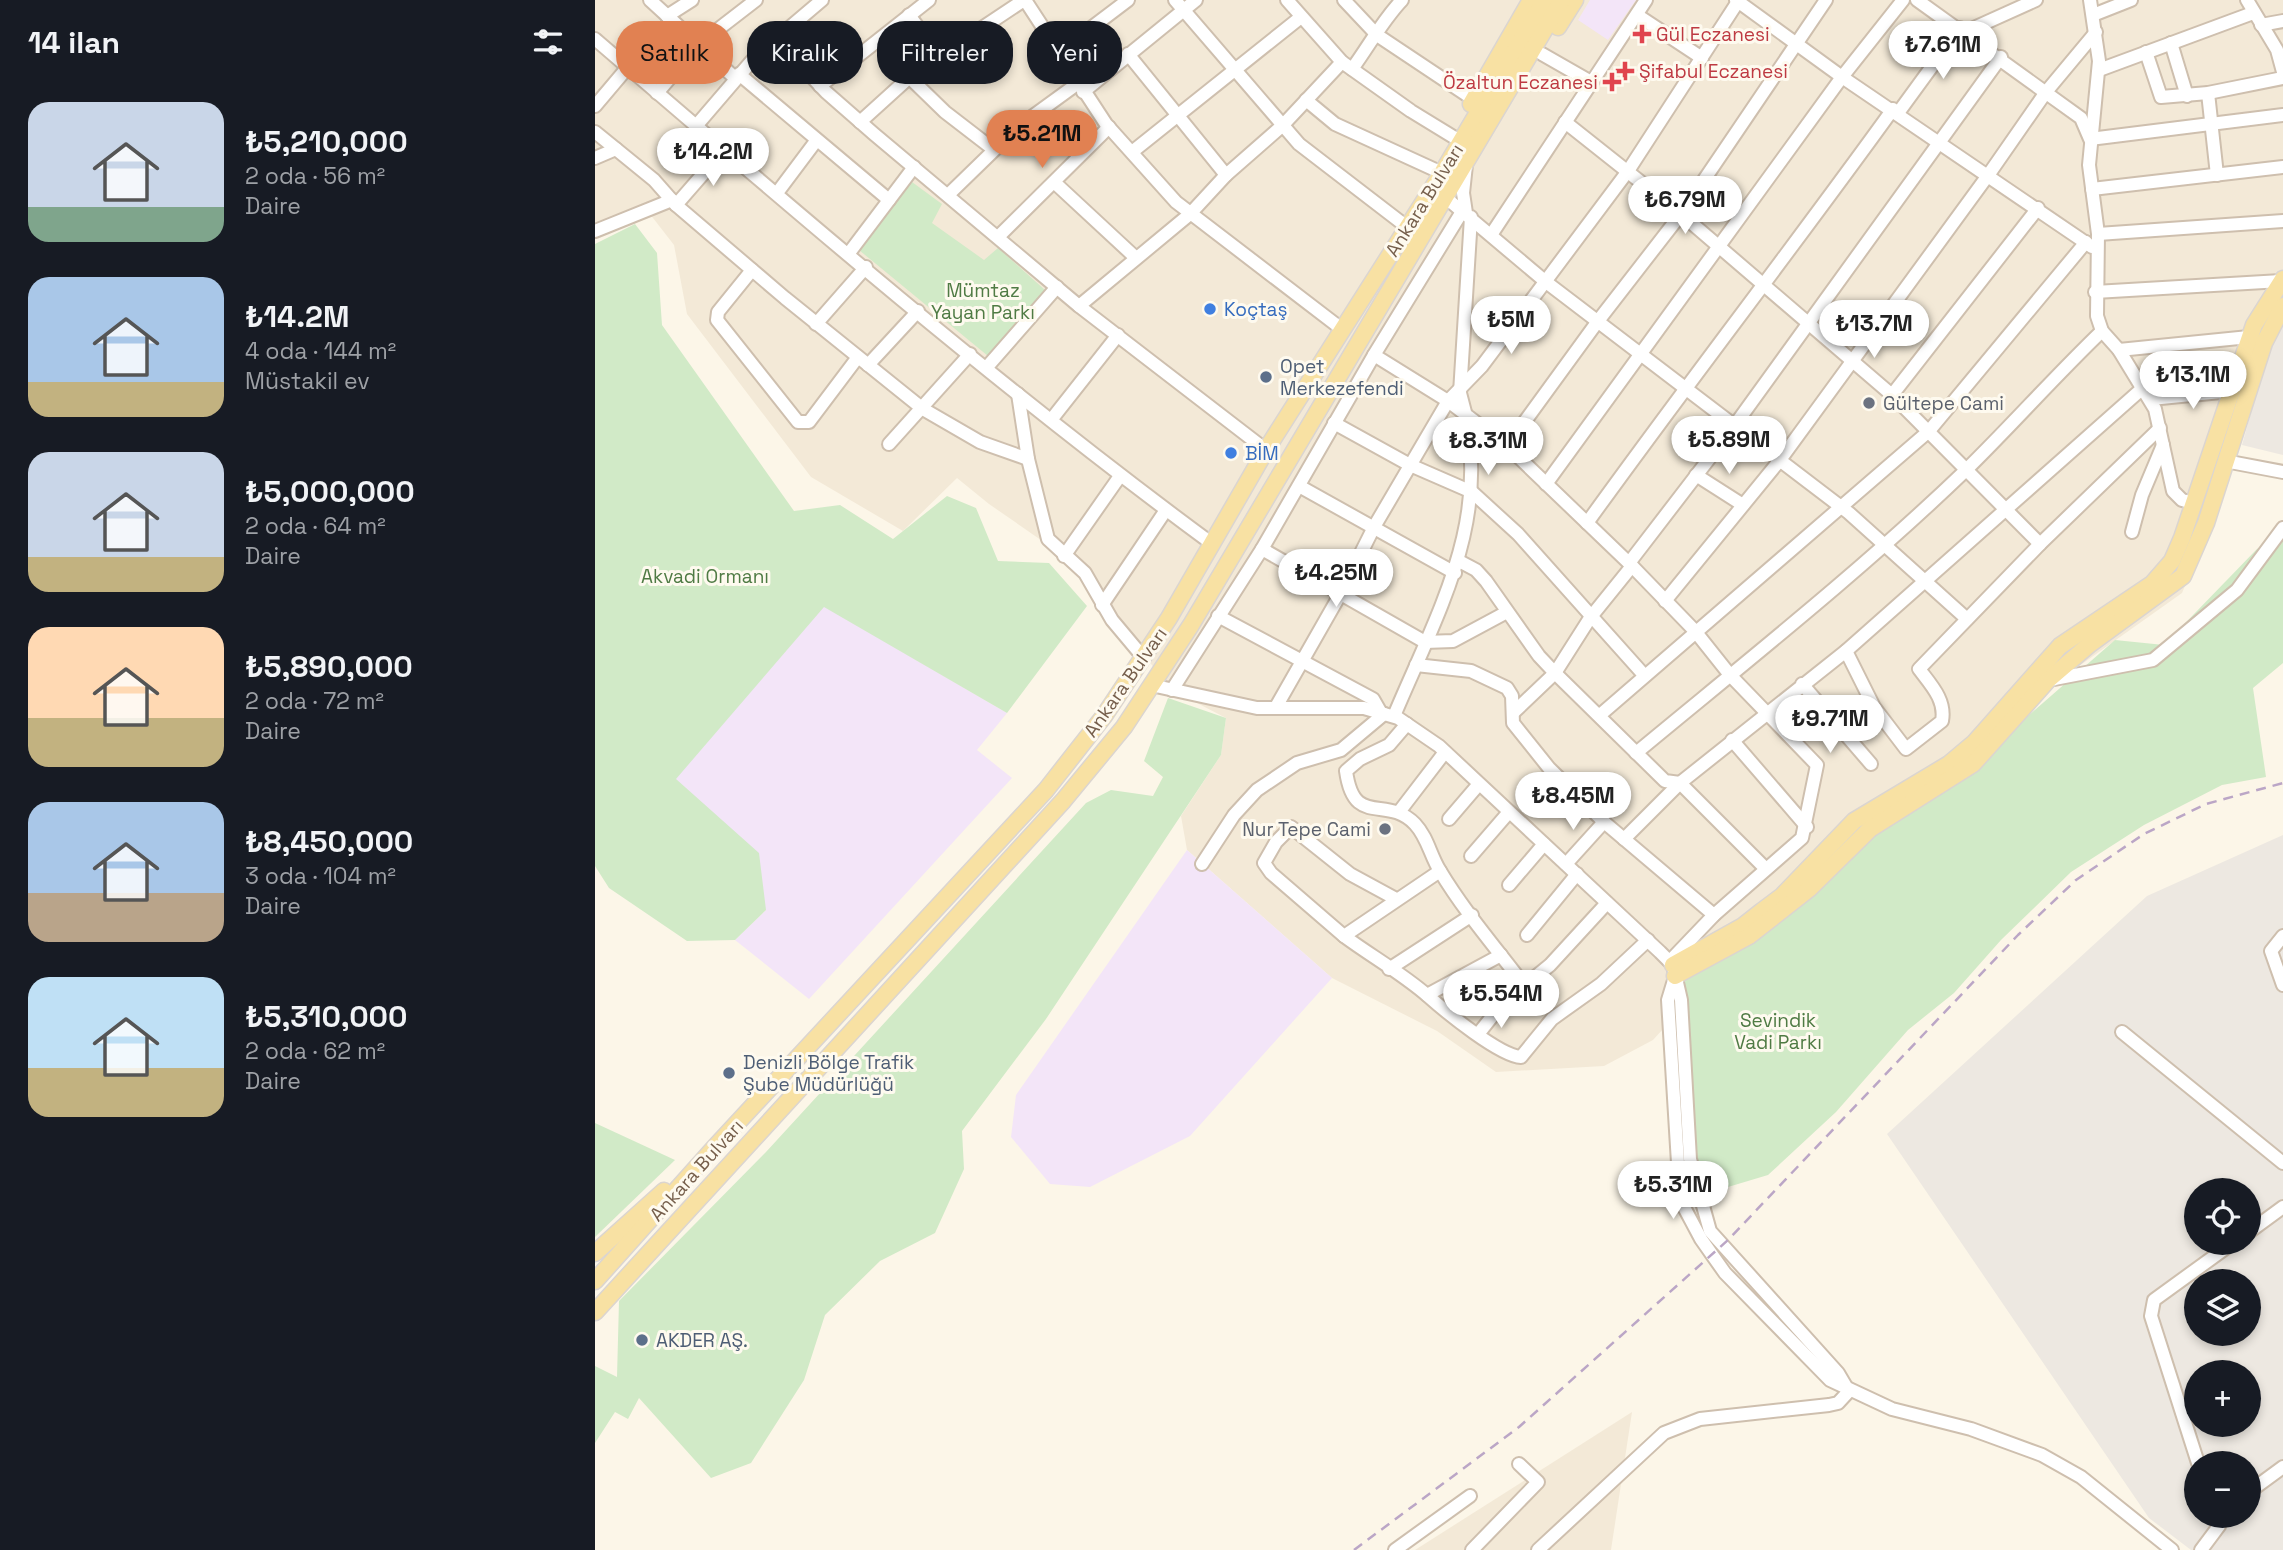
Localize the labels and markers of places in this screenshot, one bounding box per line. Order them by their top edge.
place label: Gül Eczanesi [1656,22,1770,47]
pin: ₺7.61M [1886,22,2000,81]
marker: Gül Eczanesi [1634,26,1650,42]
place label: Şifabul Eczanesi [1639,59,1788,84]
marker: Şifabul Eczanesi [1617,63,1633,79]
place label: Özaltun Eczanesi [1443,70,1598,95]
marker: Özaltun Eczanesi [1604,74,1620,90]
pin: ₺5.21M [985,110,1099,170]
pin: ₺14.2M [656,128,770,188]
pin: ₺6.79M [1628,176,1742,236]
pin: ₺5M [1477,296,1545,356]
place label: Koçtaş [1224,297,1287,322]
pin: ₺13.7M [1817,300,1931,360]
marker: Koçtaş [1202,301,1218,317]
pin: ₺13.1M [2136,352,2250,411]
place label: Opet Merkezefendi [1280,354,1404,401]
marker: Opet Merkezefendi [1258,369,1274,385]
place label: Gültepe Cami [1883,391,2004,416]
marker: Gültepe Cami [1861,395,1877,411]
pin: ₺5.89M [1672,416,1786,476]
pin: ₺8.31M [1431,418,1545,477]
place label: BİM [1245,441,1279,466]
marker: BİM [1223,445,1239,461]
pin: ₺4.25M [1279,550,1393,609]
pin: ₺9.71M [1773,696,1887,755]
pin: ₺8.45M [1516,772,1630,832]
place label: Nur Tepe Cami [1242,817,1371,842]
marker: Nur Tepe Cami [1377,821,1393,837]
pin: ₺5.54M [1444,970,1558,1030]
place label: Denizli Bölge Trafik Şube Müdürlüğü [743,1050,914,1097]
marker: Denizli Bölge Trafik Şube Müdürlüğü [721,1065,737,1081]
pin: ₺5.31M [1616,1162,1730,1221]
place label: AKDER AŞ. [656,1328,748,1353]
marker: AKDER AŞ. [634,1332,650,1348]

